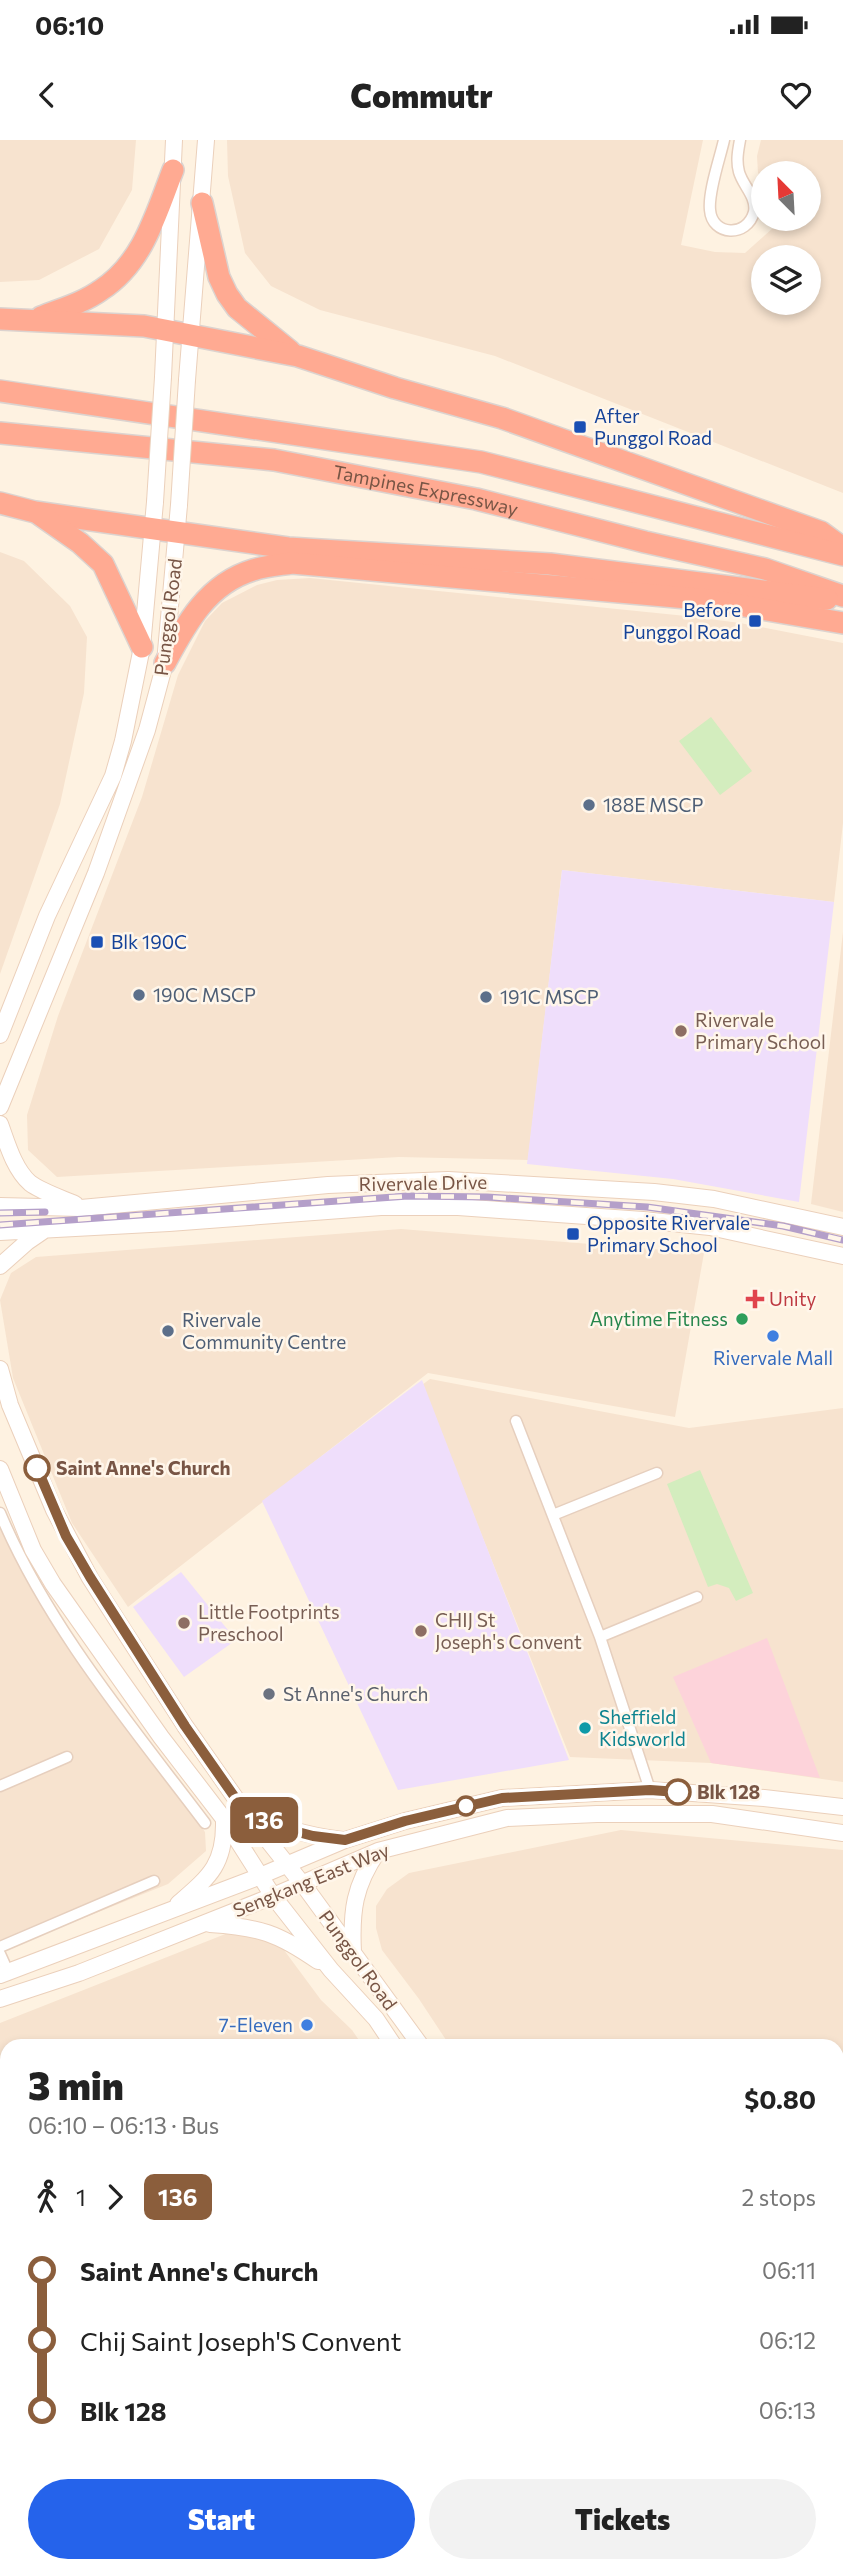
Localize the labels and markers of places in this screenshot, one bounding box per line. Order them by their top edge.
place label: After Punggol Road [594,404,712,449]
marker: After Punggol Road [572,419,588,435]
place label: Before Punggol Road [623,598,741,643]
marker: Before Punggol Road [747,613,763,629]
place label: 188E MSCP [603,793,703,816]
marker: 188E MSCP [581,797,597,813]
place label: Blk 190C [111,930,187,953]
marker: Blk 190C [89,934,105,950]
place label: 190C MSCP [153,983,256,1006]
place label: 191C MSCP [500,985,599,1008]
marker: 190C MSCP [131,987,147,1003]
marker: 191C MSCP [478,989,494,1005]
place label: Rivervale Primary School [695,1008,826,1053]
marker: Rivervale Primary School [673,1023,689,1039]
place label: Opposite Rivervale Primary School [587,1211,750,1256]
marker: Opposite Rivervale Primary School [565,1226,581,1242]
place label: Unity [769,1287,816,1310]
marker: Unity [747,1291,763,1307]
place label: Anytime Fitness [590,1307,728,1330]
place label: Rivervale Community Centre [182,1308,346,1353]
marker: Anytime Fitness [734,1311,750,1327]
marker: Rivervale Community Centre [160,1323,176,1339]
marker: Rivervale Mall [765,1328,781,1344]
place label: Rivervale Mall [713,1346,833,1369]
marker: Saint Anne's Church [24,1455,50,1481]
place label: Saint Anne's Church [56,1456,230,1479]
place label: Little Footprints Preschool [198,1600,340,1645]
place label: CHIJ St Joseph's Convent [435,1608,582,1653]
marker: Little Footprints Preschool [176,1615,192,1631]
marker: CHIJ St Joseph's Convent [413,1623,429,1639]
place label: St Anne's Church [283,1682,428,1705]
marker: St Anne's Church [261,1686,277,1702]
place label: Sheffield Kidsworld [599,1705,686,1750]
marker: Sheffield Kidsworld [577,1720,593,1736]
marker: Blk 128 [665,1779,691,1805]
place label: Blk 128 [697,1780,760,1803]
unlabelled marker [456,1796,476,1816]
place label: 7-Eleven [219,2013,293,2036]
marker: 7-Eleven [299,2017,315,2033]

